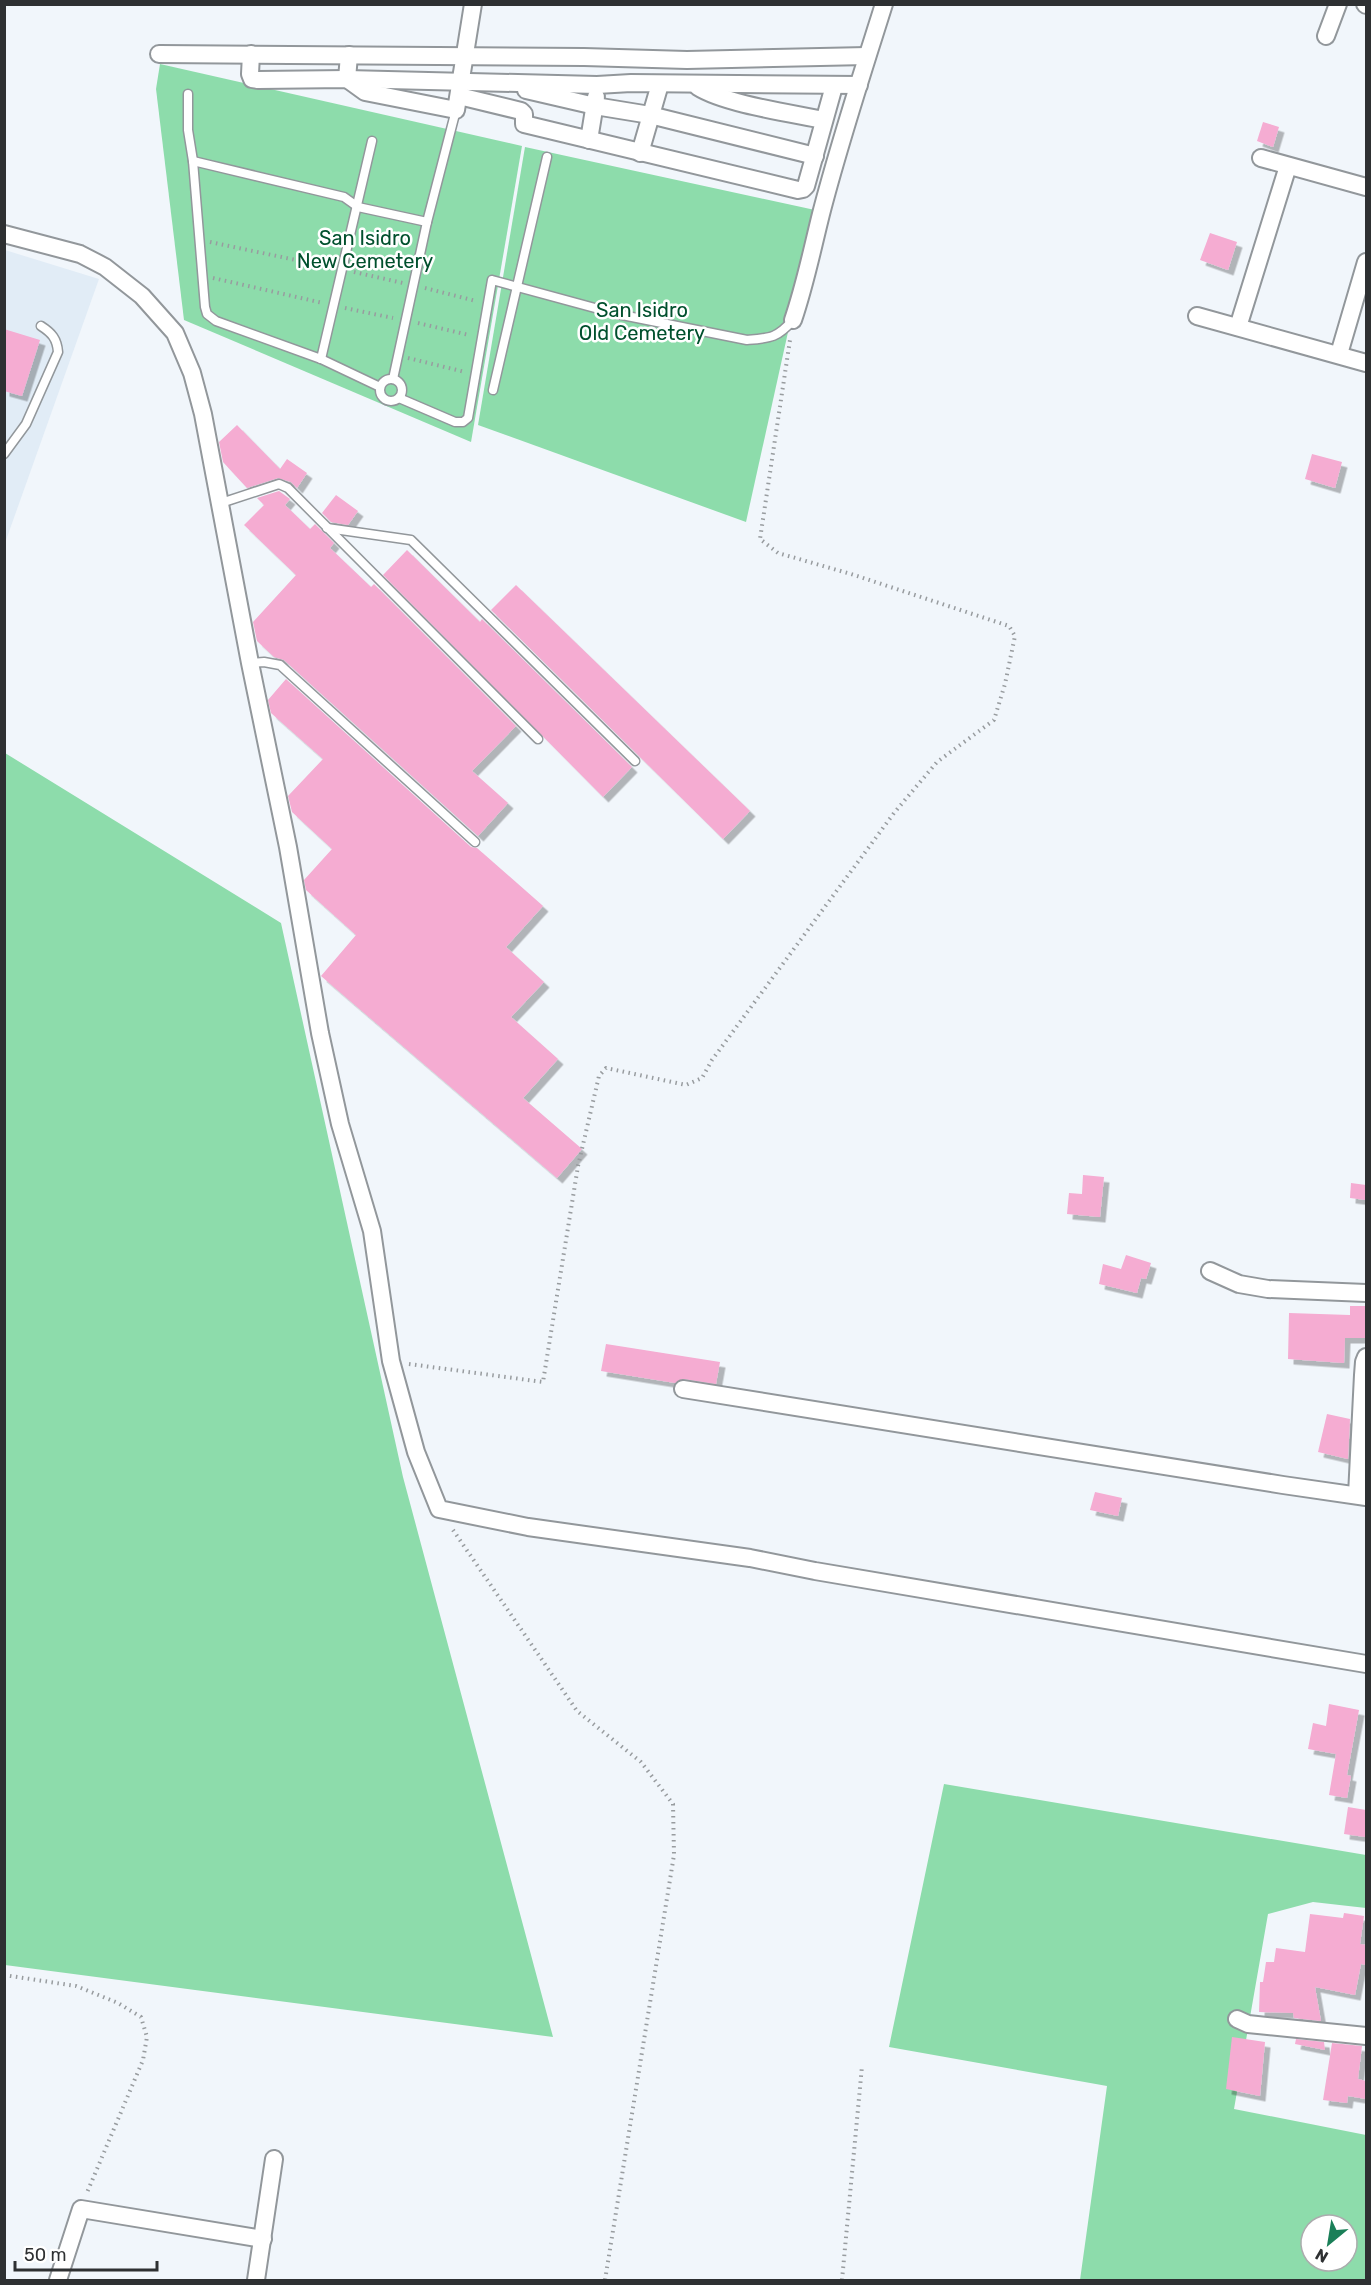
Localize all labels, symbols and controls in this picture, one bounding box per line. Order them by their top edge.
park label: San Isidro New Cemetery [297,226,433,273]
park label: San Isidro Old Cemetery [579,298,705,345]
north arrow [1299,2213,1359,2273]
scale bar [15,2234,158,2272]
text: 50 m [24,2244,67,2266]
text: N [1312,2244,1331,2267]

